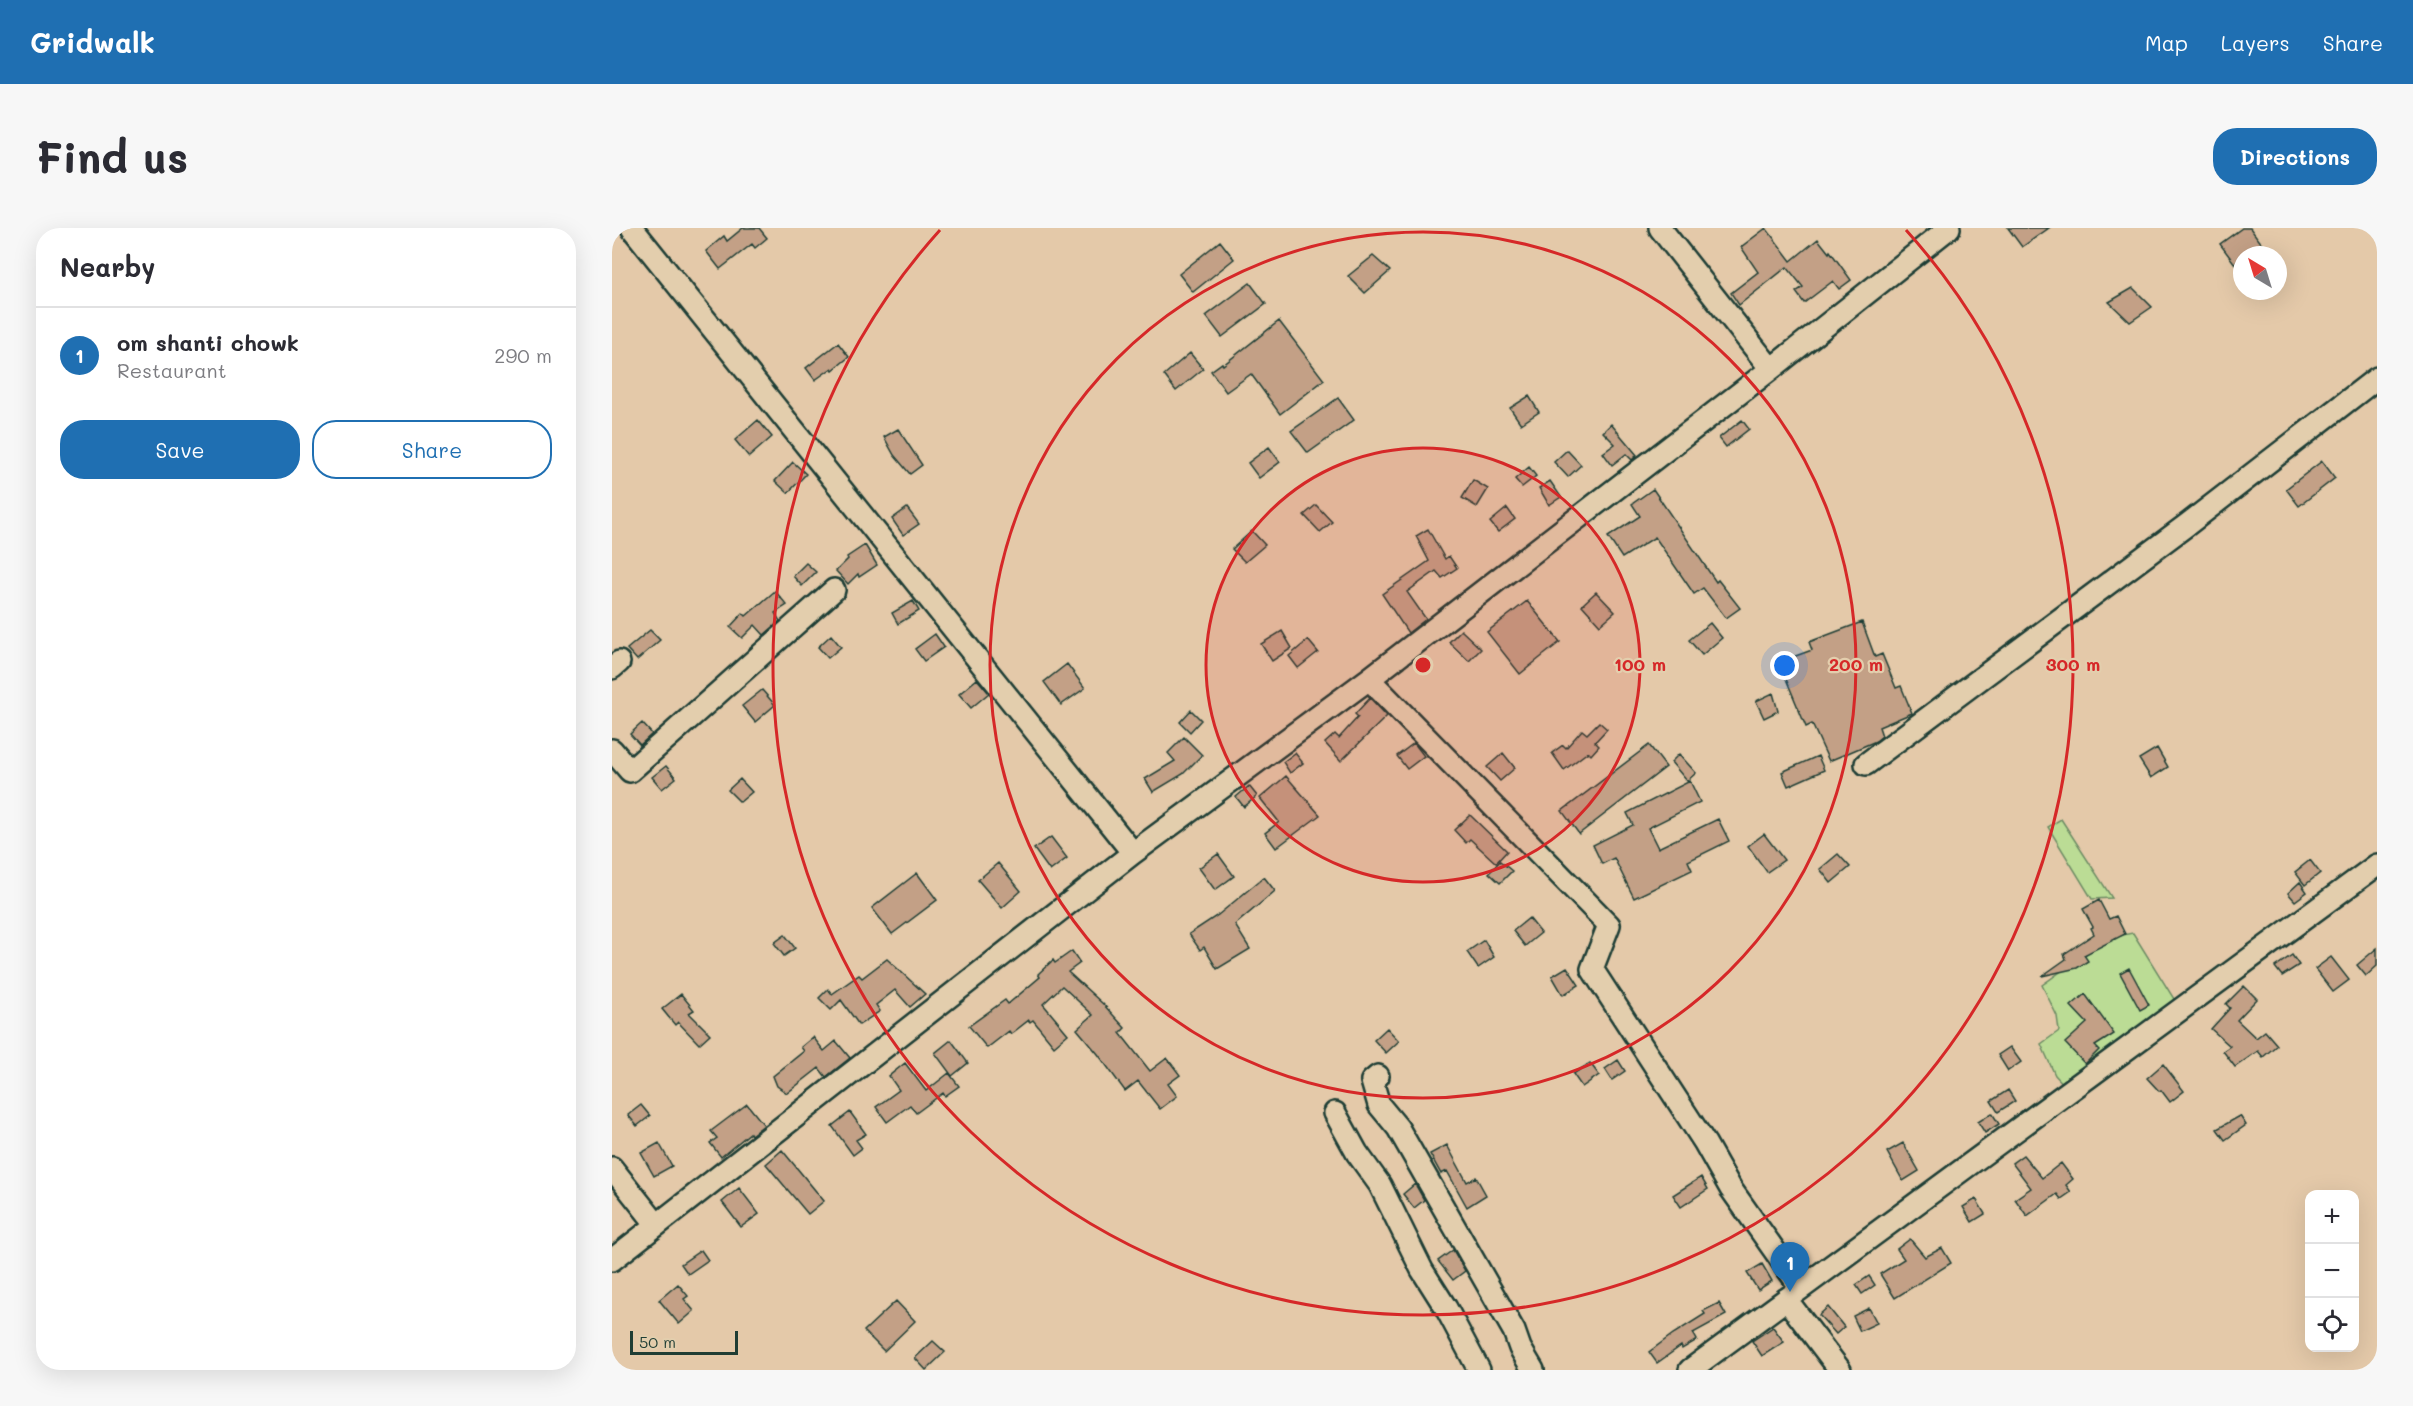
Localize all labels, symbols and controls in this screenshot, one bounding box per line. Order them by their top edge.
text: Gridwalk [30,24,155,60]
text: Map [2145,29,2188,56]
text: Layers [2221,29,2290,56]
text: Share [2323,29,2383,56]
button: Directions [2213,128,2377,185]
text: Find us [36,129,188,184]
north arrow [2233,246,2287,300]
text: Nearby [60,250,155,284]
text: om shanti chowk [117,328,299,357]
text: 1 [75,342,84,368]
text: 290 m [494,342,552,368]
text: Restaurant [117,357,227,383]
button: Save [60,420,300,479]
button: Share [312,420,552,479]
your location [1770,651,1799,680]
text: 100 m [1614,652,1666,676]
text: 200 m [1829,652,1883,676]
text: 300 m [2046,652,2100,676]
centre of rings [1413,655,1433,675]
map controls [2305,1190,2359,1352]
button: + [2305,1190,2359,1244]
pin: 1 [1770,1242,1810,1292]
button: − [2305,1244,2359,1298]
button: locate [2305,1298,2359,1352]
scale bar [630,1328,738,1356]
text: 50 m [639,1331,676,1352]

